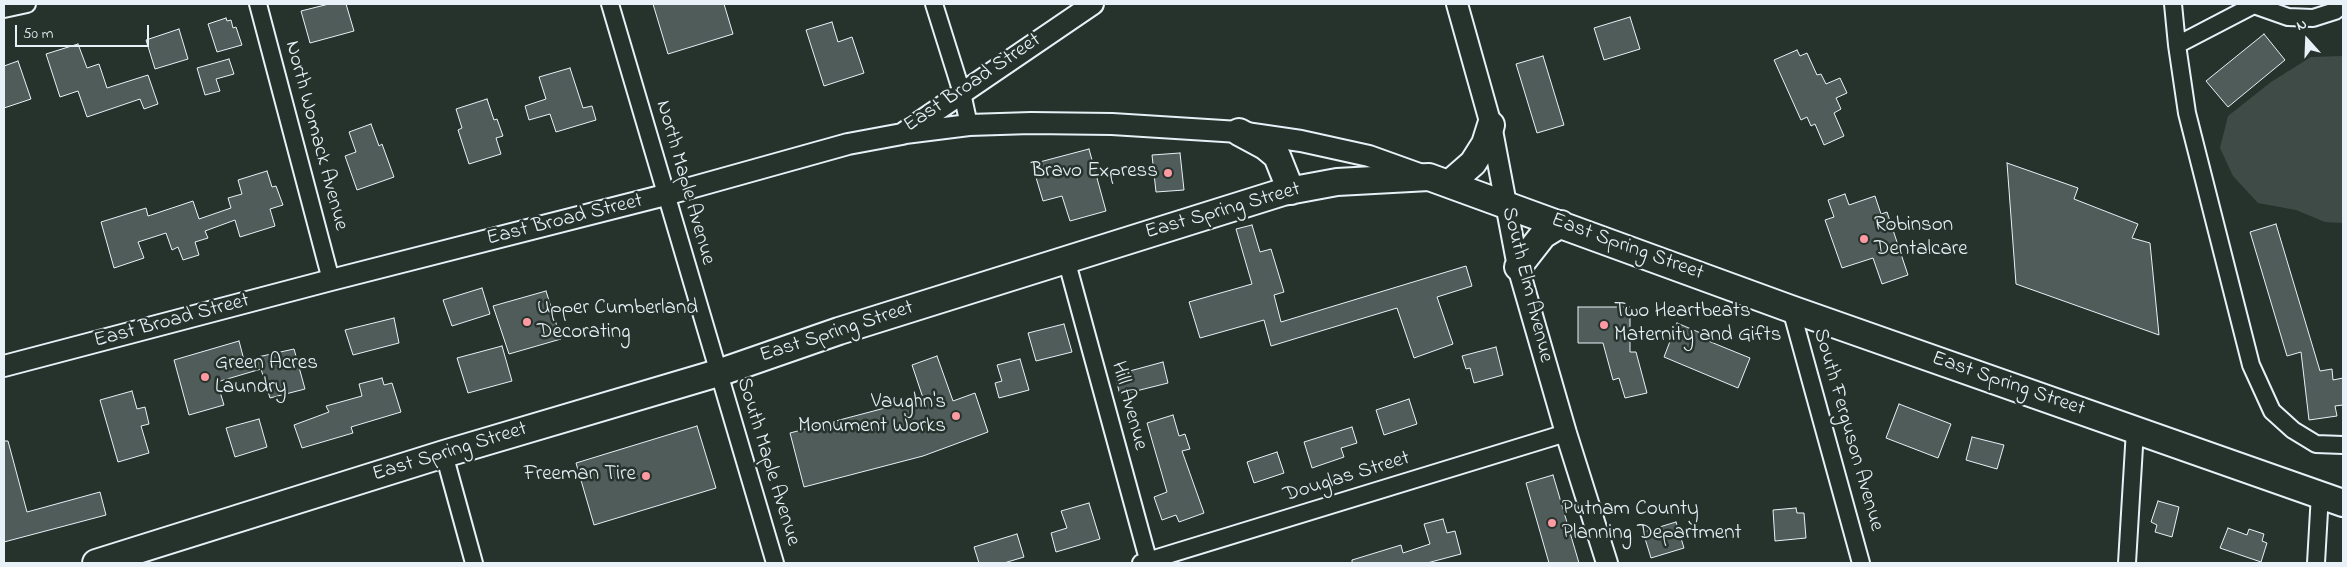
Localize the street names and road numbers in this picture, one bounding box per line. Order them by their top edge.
street label: East Broad Street [900,29,1046,139]
street label: North Womack Avenue [278,38,352,234]
street label: North Maple Avenue [648,98,720,268]
street label: East Spring Street [1143,178,1303,246]
street label: East Broad Street [484,189,646,253]
street label: South Elm Avenue [1495,205,1557,365]
street label: East Spring Street [1547,209,1707,287]
street label: East Broad Street [91,289,253,355]
street label: East Spring Street [757,296,917,370]
street label: South Ferguson Avenue [1806,326,1888,534]
street label: East Spring Street [1928,347,2088,423]
street label: Hill Avenue [1104,359,1152,453]
street label: South Maple Avenue [729,375,805,549]
street label: East Spring Street [370,418,530,488]
street label: Douglas Street [1281,447,1413,509]

